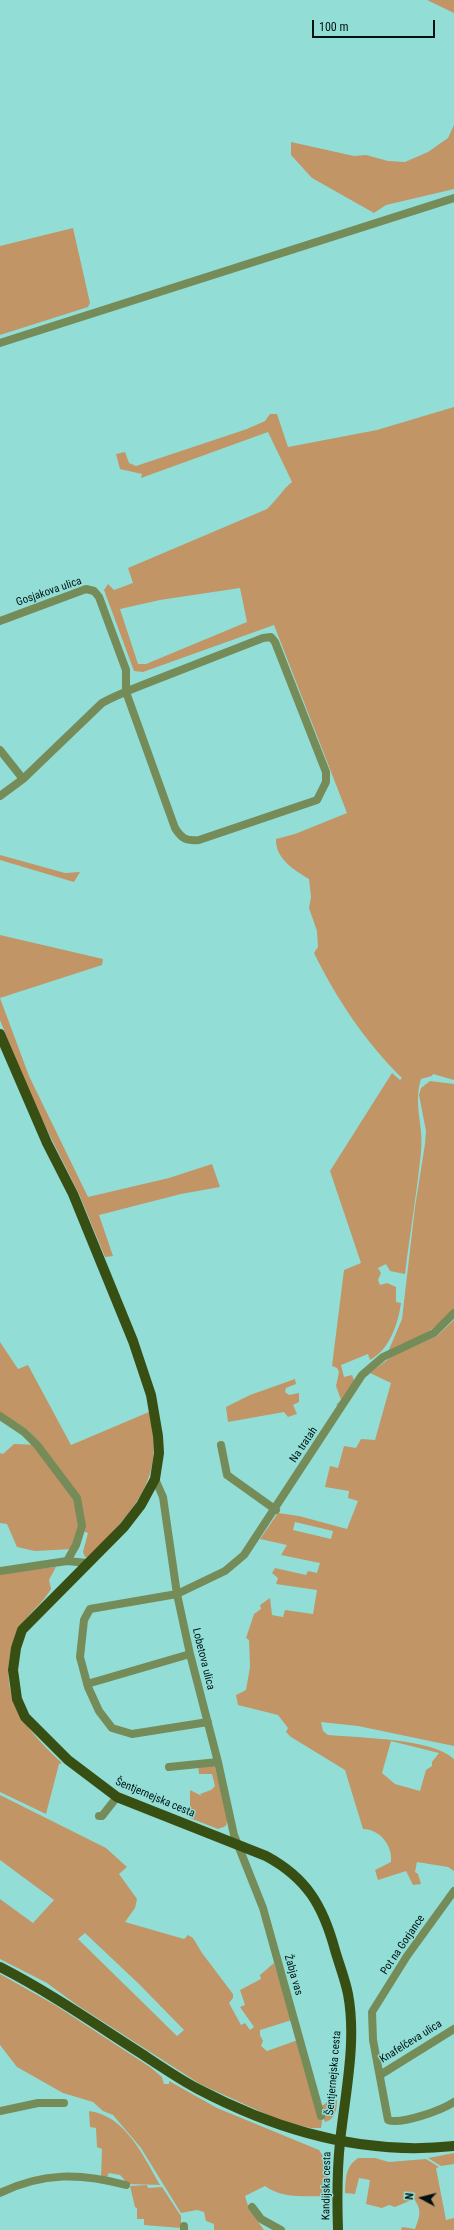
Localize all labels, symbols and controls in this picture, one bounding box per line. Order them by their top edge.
scale bar [314,12,437,38]
text: 100 m [319,20,349,34]
street label: Gosjakova ulica [15,575,83,609]
street label: Na tratah [287,1425,321,1465]
street label: Lobetova ulica [189,1627,217,1691]
street label: Šentjernejska cesta [113,1775,197,1821]
street label: Pot na Gorjance [378,1913,428,1977]
street label: Žabja vas [281,1953,305,1997]
street label: Knafelčeva ulica [377,2018,445,2066]
street label: Šentjernejska cesta [324,2030,344,2116]
street label: Kandijska cesta [320,2152,334,2220]
north arrow [402,2178,442,2218]
text: N [403,2192,416,2201]

